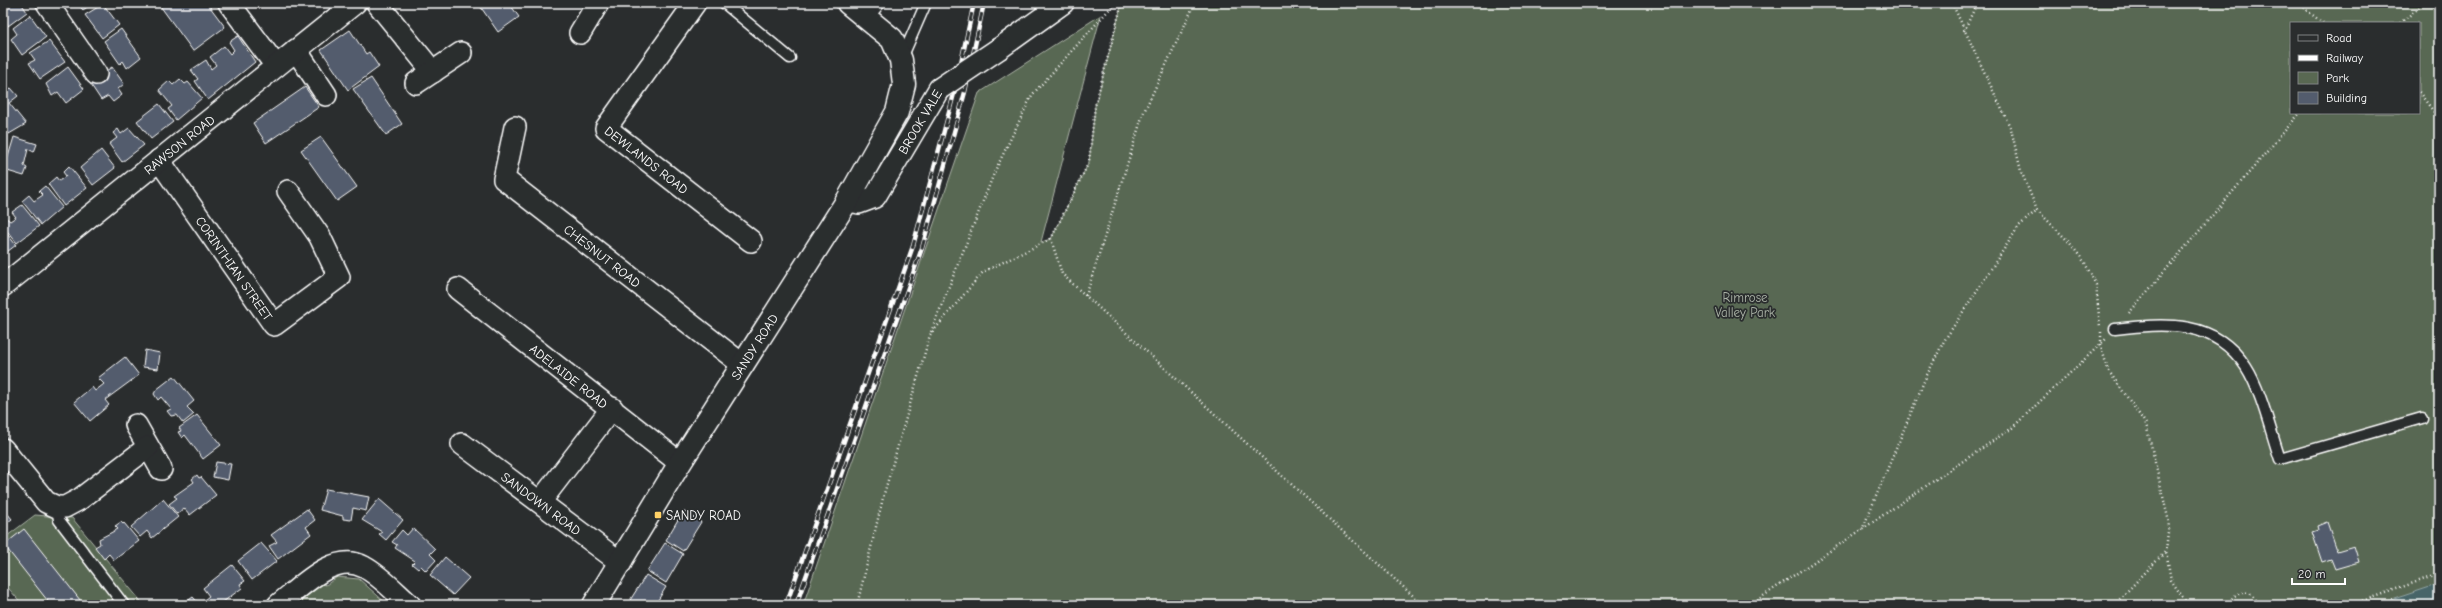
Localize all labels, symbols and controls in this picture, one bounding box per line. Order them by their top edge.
legend [2290,22,2420,114]
text: Road [2326,31,2352,45]
text: Railway [2326,51,2364,65]
text: Park [2326,71,2349,85]
street label: BROOK VALE [895,86,945,156]
text: Building [2326,91,2367,105]
street label: RAWSON ROAD [141,112,217,177]
street label: DEWLANDS ROAD [602,123,691,197]
street label: CORINTHIAN STREET [193,213,276,324]
street label: CHESNUT ROAD [561,221,644,290]
park label: Rimrose Valley Park [1715,290,1776,320]
street label: SANDY ROAD [728,311,781,382]
street label: ADELAIDE ROAD [527,341,611,411]
street label: SANDOWN ROAD [498,469,584,538]
place label: SANDY ROAD [666,508,741,523]
marker: SANDY ROAD [653,510,663,520]
scale bar [2292,560,2345,586]
text: 20 m [2298,567,2326,581]

